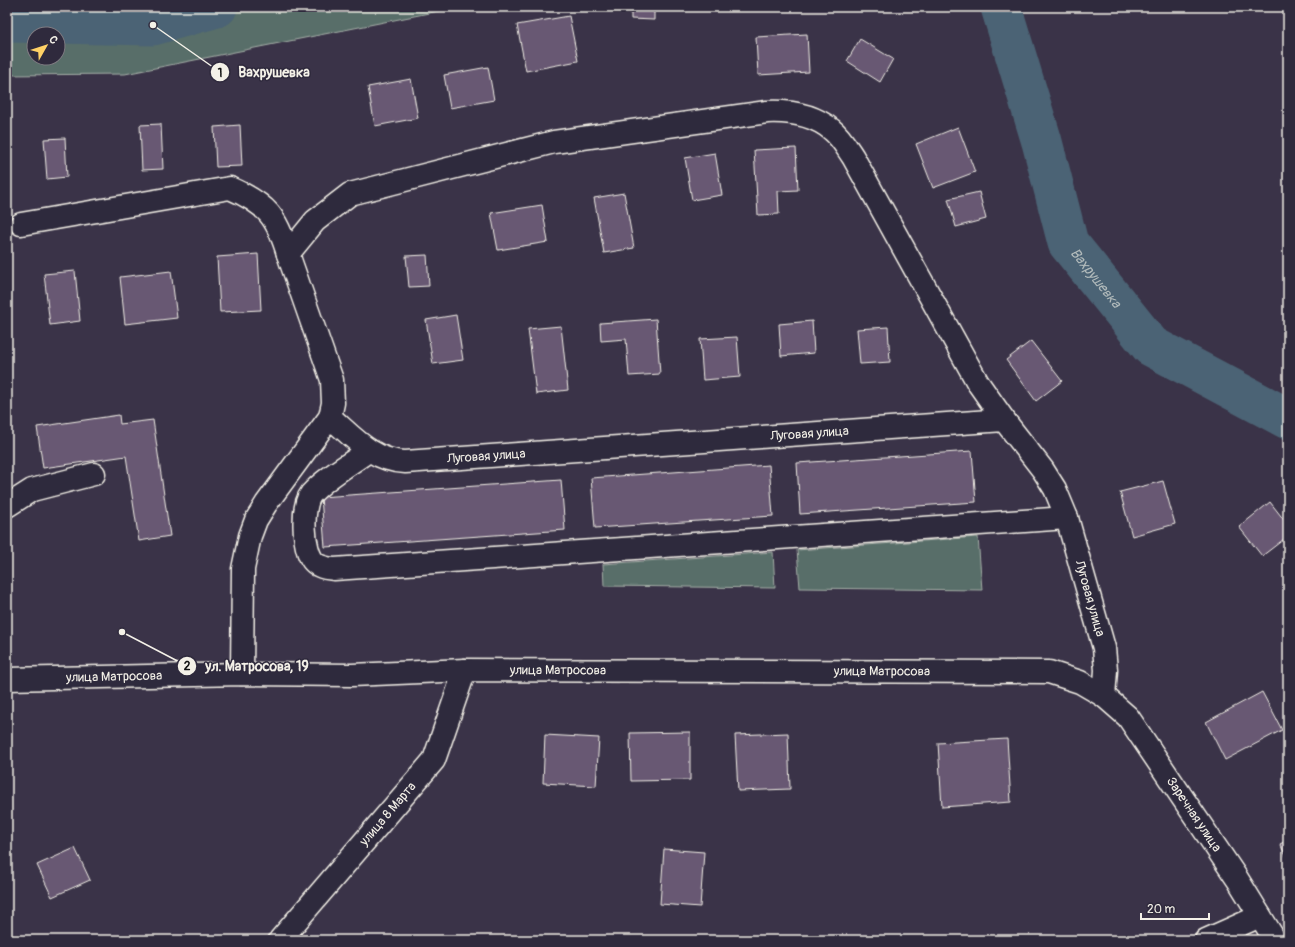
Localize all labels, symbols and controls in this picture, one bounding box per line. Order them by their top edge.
north arrow [26,26,66,66]
text: С [46,33,61,47]
callout: Вахрушевка [210,59,317,85]
text: Вахрушевка [238,64,310,81]
text: 1 [218,66,222,81]
water label: Вахрушевка [1067,245,1126,312]
street label: Луговая улица [769,423,849,444]
street label: Луговая улица [446,446,526,467]
street label: Луговая улица [1071,558,1108,639]
callout: ул. Матросова, 19 [177,653,317,679]
text: ул. Матросова, 19 [204,658,309,675]
text: 2 [184,659,191,674]
street label: улица Матросова [509,662,606,678]
street label: улица Матросова [833,663,930,680]
street label: улица Матросова [65,668,162,686]
street label: Заречная улица [1163,774,1225,855]
street label: улица 8 Марта [356,779,420,850]
scale bar [1141,895,1209,921]
text: 20 m [1147,902,1176,917]

